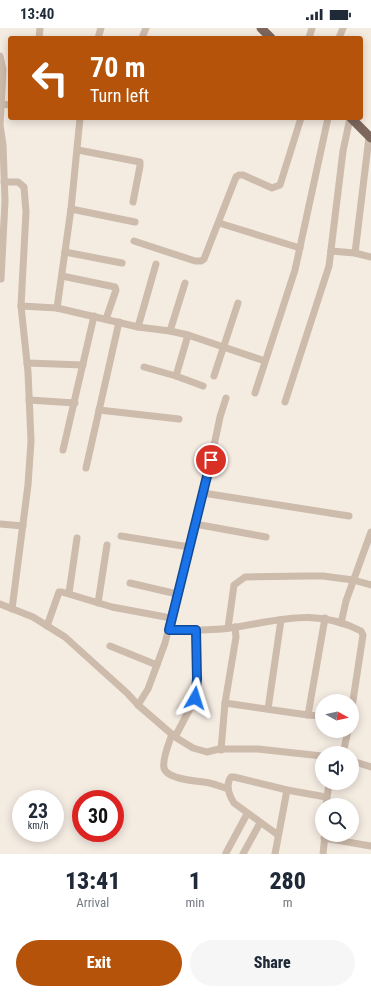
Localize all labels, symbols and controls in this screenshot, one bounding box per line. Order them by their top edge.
text: 13:40 [20,5,54,23]
text: 70 m [90,51,146,84]
icon: left [24,52,76,104]
text: Turn left [90,85,149,106]
pin [194,443,228,477]
icon: arrive [200,449,222,471]
position arrow [174,677,216,719]
north arrow [315,694,359,738]
map controls [315,694,359,842]
button: sound [315,746,359,790]
speed limit sign: 30 [72,790,124,842]
button: search [315,798,359,842]
text: 23 [28,799,48,823]
text: km/h [28,820,48,831]
text: 13:41 [65,867,121,895]
text: 1 [189,867,201,895]
text: 280 [269,867,306,895]
text: Arrival [76,895,109,910]
text: min [185,895,205,910]
text: m [283,895,293,910]
button: Exit [16,940,182,986]
button: Share [190,940,355,986]

